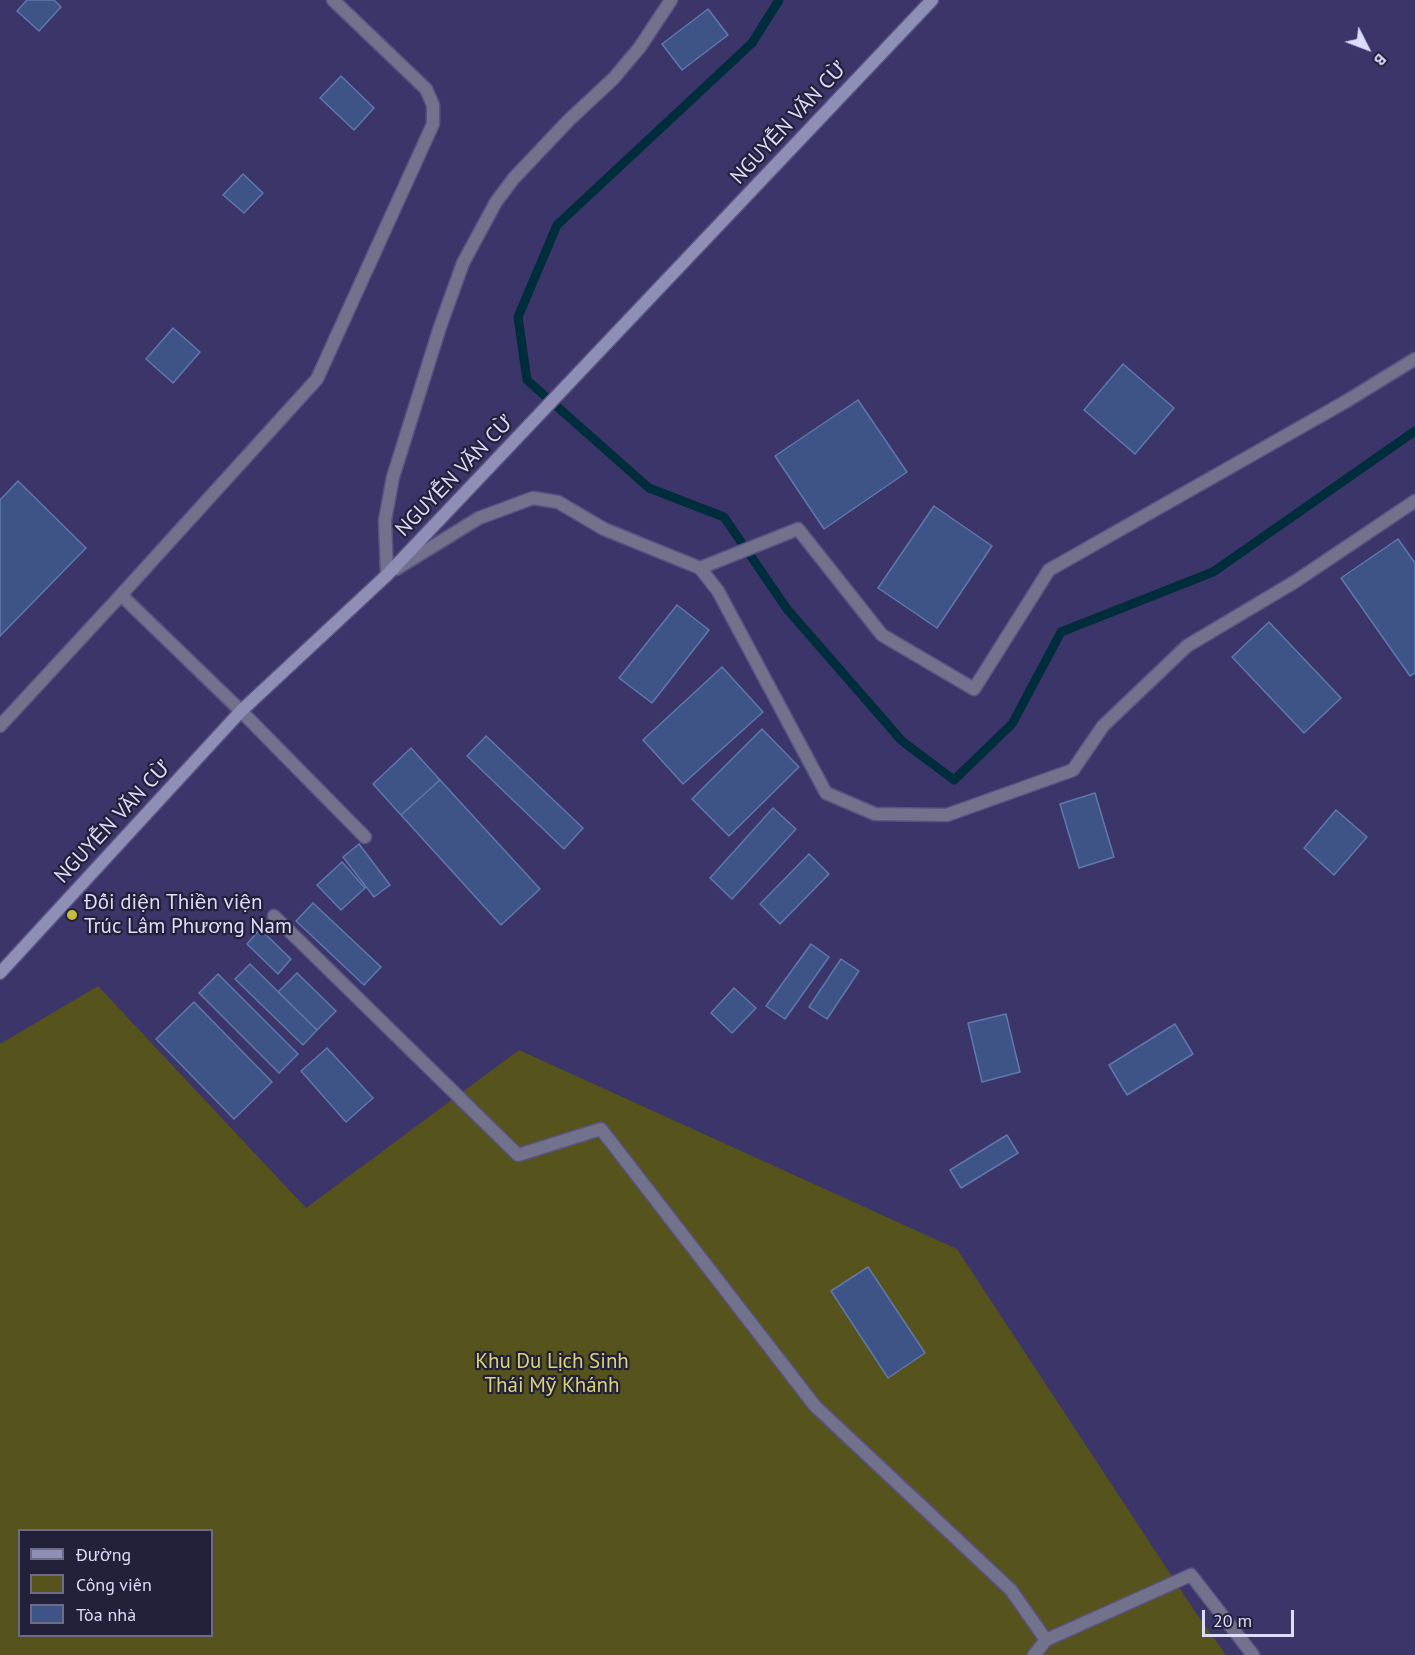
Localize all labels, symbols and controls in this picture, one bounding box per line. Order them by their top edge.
north arrow [1337,18,1397,78]
text: B [1370,50,1391,70]
street label: NGUYỄN VĂN CỪ [726,56,852,190]
street label: NGUYỄN VĂN CỪ [391,410,519,542]
street label: NGUYỄN VĂN CỪ [50,755,176,889]
place label: Đối diện Thiền viện Trúc Lâm Phương Nam [84,890,292,940]
marker: Đối diện Thiền viện Trúc Lâm Phương Nam [65,908,79,922]
park label: Khu Du Lịch Sinh Thái Mỹ Khánh [475,1349,629,1399]
legend [18,1529,213,1637]
text: Đường [76,1543,131,1566]
text: Công viên [76,1573,152,1596]
scale bar [1205,1598,1296,1636]
text: Tòa nhà [76,1603,136,1626]
text: 20 m [1213,1609,1252,1632]

